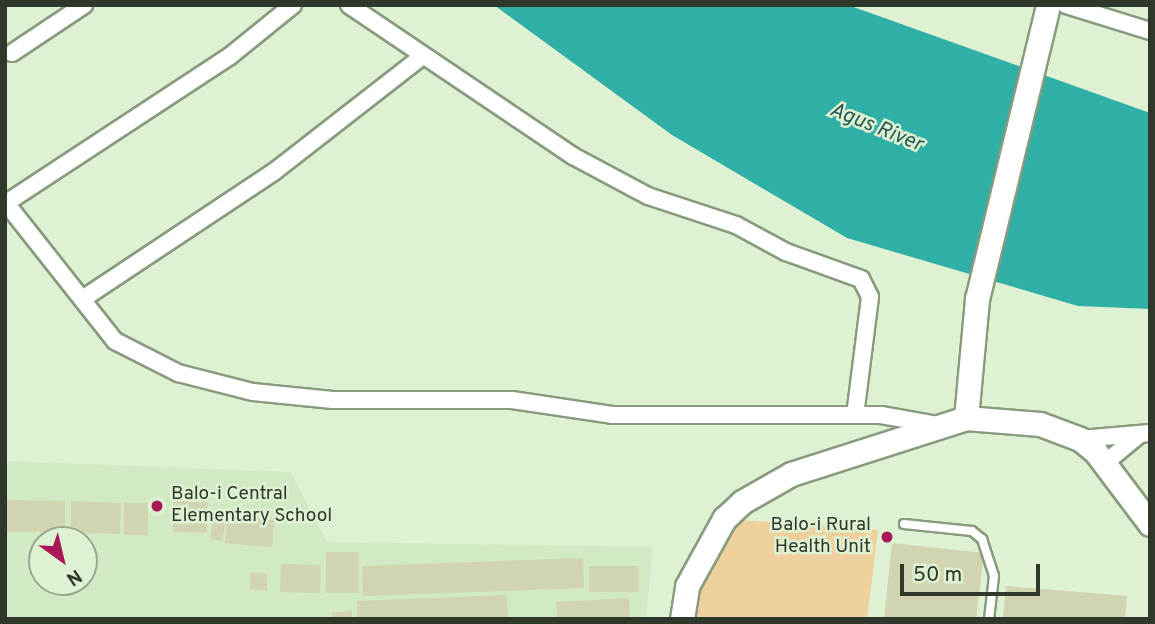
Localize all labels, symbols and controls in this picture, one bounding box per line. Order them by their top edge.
water label: Agus River [826,98,926,158]
place label: Balo-i Central Elementary School [171,484,332,528]
marker: Balo-i Central Elementary School [149,498,165,514]
place label: Balo-i Rural Health Unit [771,515,871,559]
north arrow [28,526,98,596]
marker: Balo-i Rural Health Unit [877,527,897,547]
scale bar [903,550,1043,594]
text: 50 m [913,562,962,589]
text: N [61,563,86,591]

